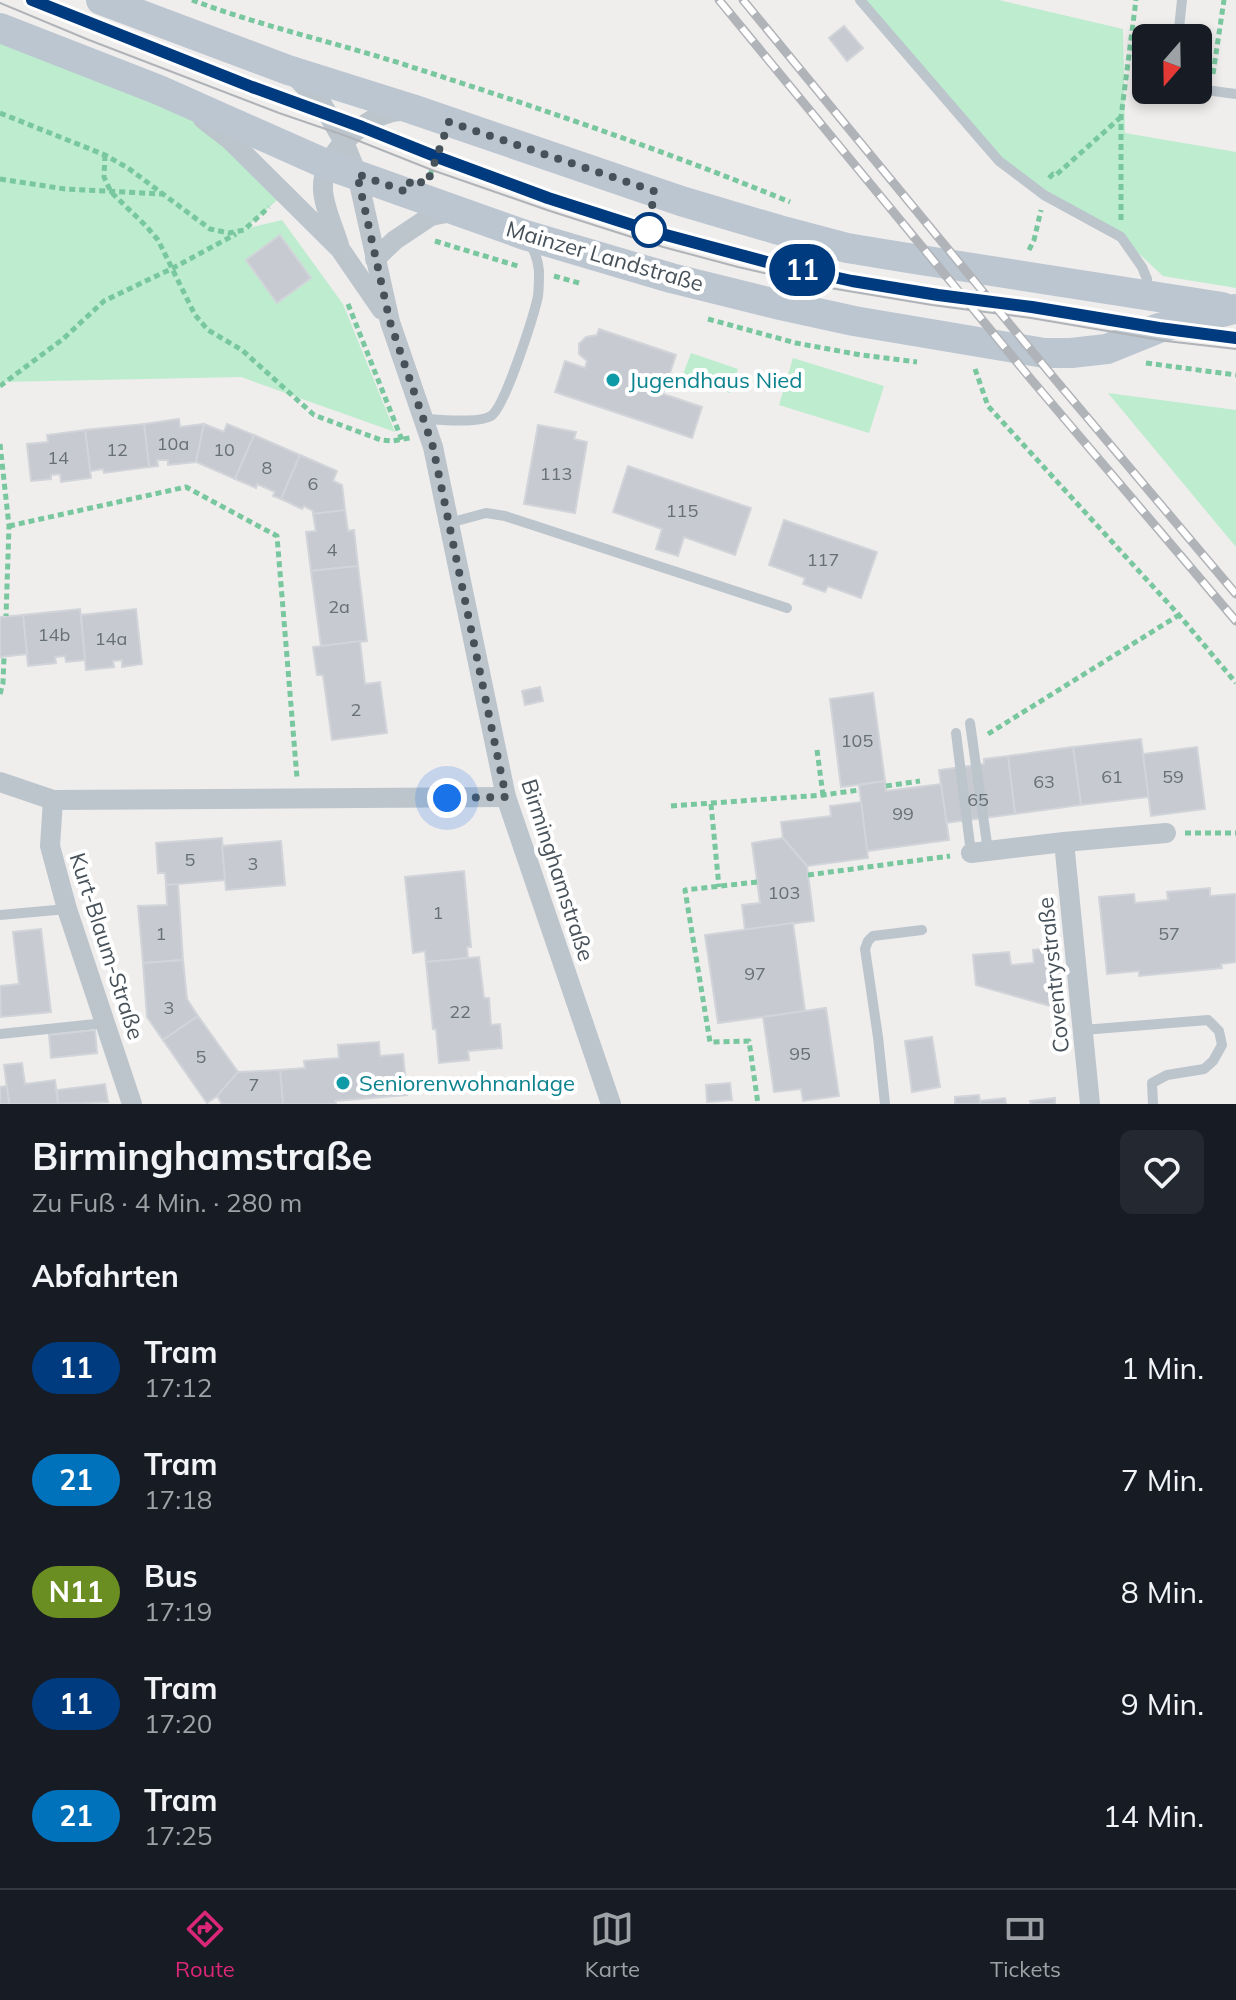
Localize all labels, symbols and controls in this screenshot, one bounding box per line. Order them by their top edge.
north arrow [1132,24,1212,104]
map controls [1132,24,1212,104]
unlabelled marker [632,213,666,247]
street label: Mainzer Landstraße [503,214,707,298]
line badge: 11 [766,244,838,296]
text: 11 [785,252,819,287]
place label: Jugendhaus Nied [629,366,803,394]
marker: Jugendhaus Nied [604,371,622,389]
house number: 10a [157,432,189,455]
house number: 12 [106,438,128,461]
house number: 10 [213,438,235,461]
house number: 14 [47,446,69,469]
house number: 8 [262,456,272,479]
house number: 113 [540,462,572,485]
house number: 6 [308,472,318,495]
house number: 115 [666,499,698,522]
house number: 4 [327,538,338,561]
house number: 117 [807,548,839,571]
house number: 2a [328,595,350,618]
house number: 14b [38,623,70,646]
house number: 14a [95,627,127,650]
house number: 2 [351,698,361,721]
house number: 105 [841,729,873,752]
house number: 61 [1101,765,1123,788]
house number: 59 [1162,765,1184,788]
house number: 63 [1033,770,1055,793]
street label: Birminghamstraße [515,775,601,965]
your location [427,778,467,818]
house number: 65 [967,788,989,811]
house number: 99 [892,802,914,825]
house number: 5 [185,848,196,871]
street label: Kurt-Blaum-Straße [64,849,150,1043]
house number: 3 [248,852,258,875]
house number: 103 [768,881,800,904]
street label: Coventrystraße [1031,896,1075,1054]
house number: 1 [433,901,443,924]
house number: 1 [156,922,166,945]
house number: 57 [1158,922,1180,945]
house number: 97 [744,962,766,985]
house number: 3 [164,996,174,1019]
house number: 22 [449,1000,471,1023]
house number: 95 [789,1042,811,1065]
house number: 5 [196,1045,207,1068]
place label: Seniorenwohnanlage [359,1069,575,1097]
house number: 7 [249,1073,259,1096]
marker: Seniorenwohnanlage [334,1074,352,1092]
button: heart [1120,1130,1204,1214]
text: Birminghamstraße [32,1132,372,1180]
text: Zu Fuß · 4 Min. · 280 m [32,1186,302,1219]
text: Abfahrten [32,1257,179,1295]
text: Tram [144,1333,217,1371]
text: 1 Min. [1121,1349,1204,1387]
text: 11 [59,1350,93,1385]
text: 17:12 [144,1371,212,1404]
text: Tram [144,1445,217,1483]
text: 7 Min. [1121,1461,1204,1499]
text: 21 [59,1462,93,1497]
text: 17:18 [144,1483,212,1516]
text: Bus [144,1557,198,1595]
text: 8 Min. [1121,1573,1204,1611]
text: N11 [49,1574,103,1609]
text: 17:19 [144,1595,212,1628]
text: Tram [144,1669,217,1707]
text: 9 Min. [1121,1685,1204,1723]
text: 11 [59,1686,93,1721]
text: 17:20 [144,1707,212,1740]
text: Tram [144,1781,217,1819]
text: 14 Min. [1103,1797,1204,1835]
text: 21 [59,1798,93,1833]
text: 17:25 [144,1819,212,1852]
tab: Route [175,1907,235,1983]
tab: Karte [585,1907,640,1983]
tab: Tickets [990,1907,1061,1983]

